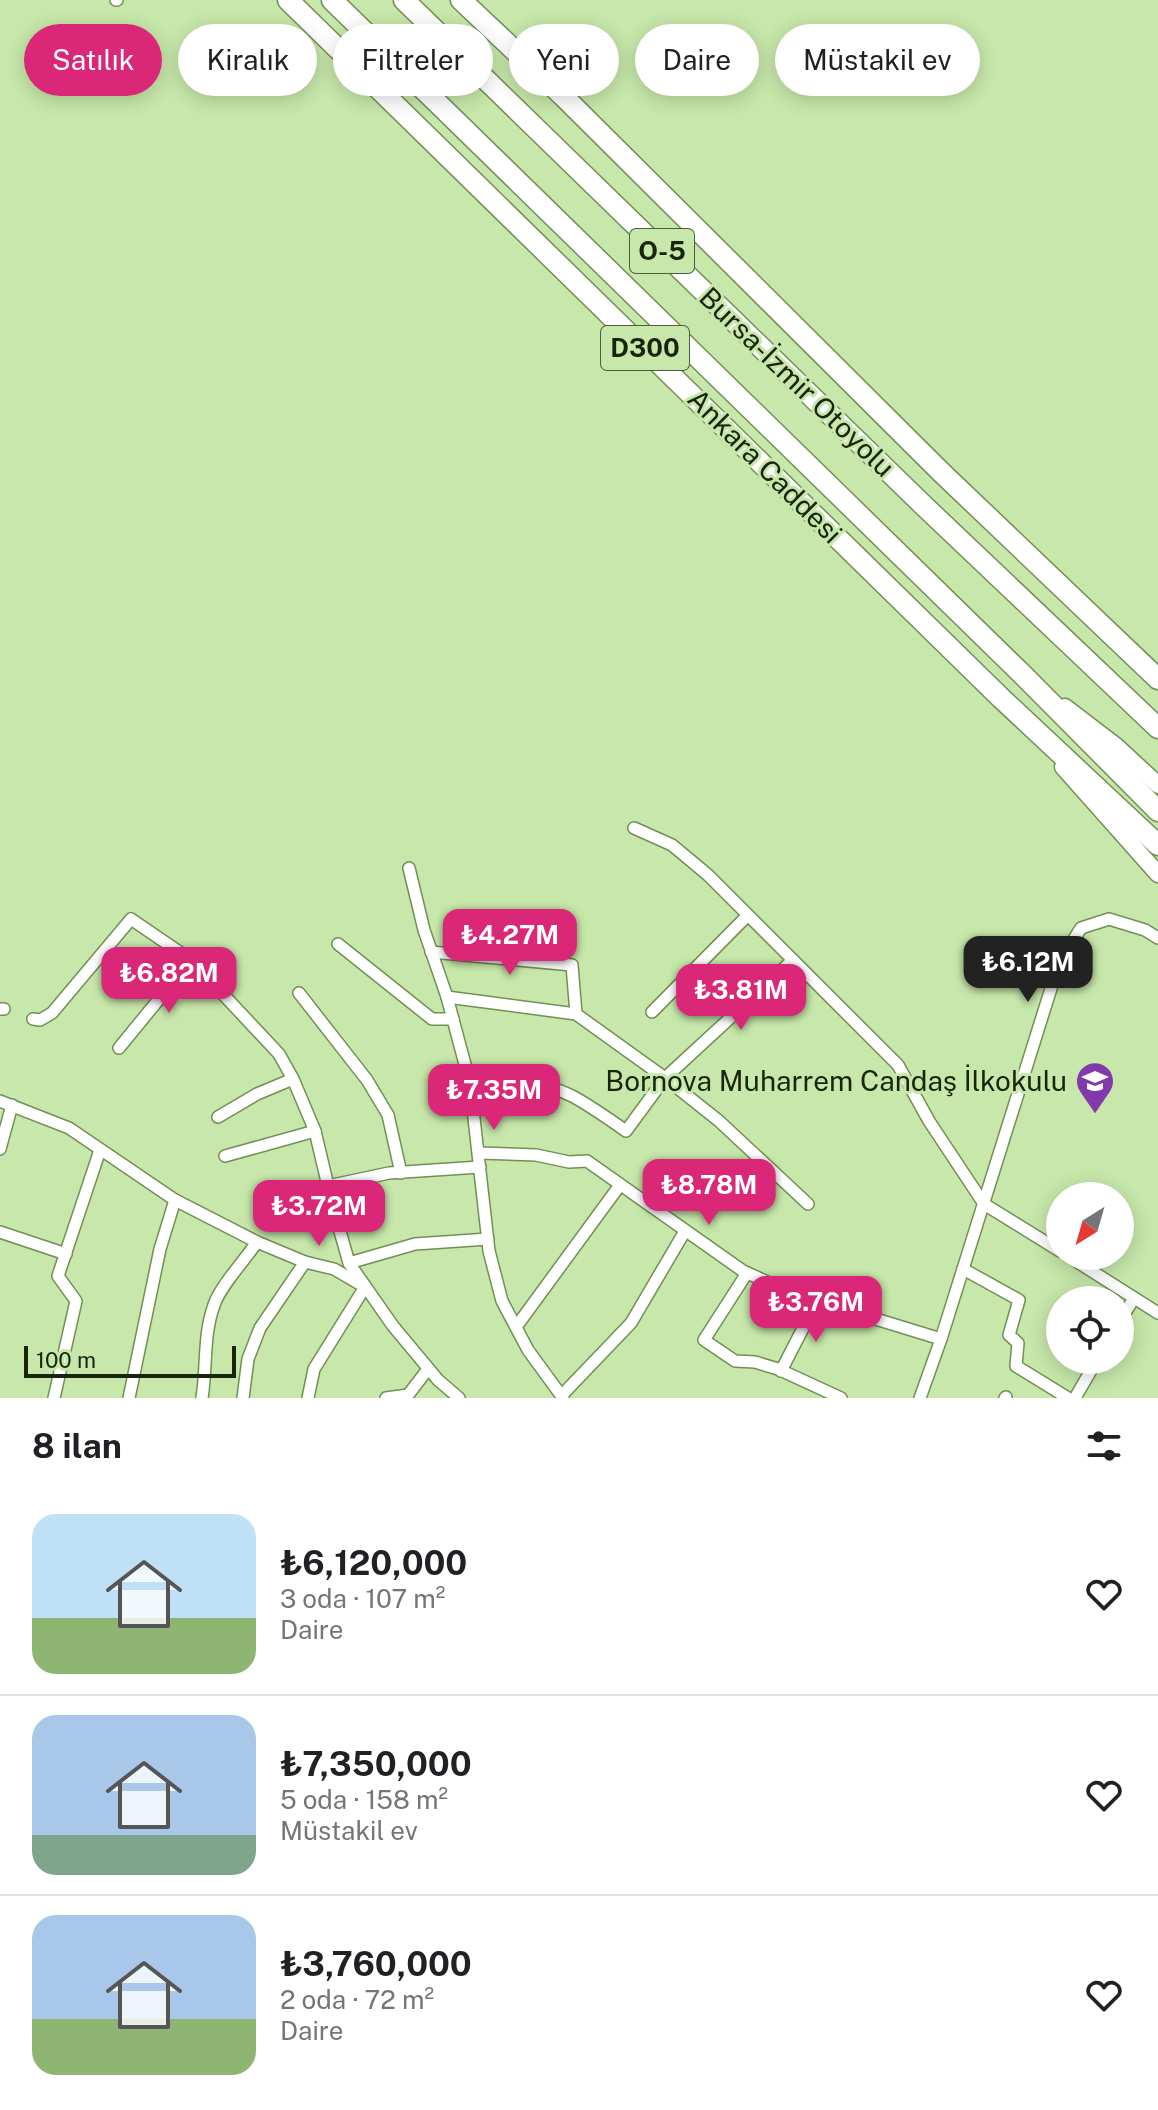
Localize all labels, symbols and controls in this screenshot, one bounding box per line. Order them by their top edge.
chip: Satılık [24,24,162,96]
chip: Kiralık [178,24,317,96]
chip: Filtreler [333,24,493,96]
chip: Yeni [509,24,619,96]
chip: Daire [635,24,759,96]
chip: Müstakil ev [775,24,980,96]
road number: O-5 [630,229,694,273]
street label: Bursa-İzmir Otoyolu [693,280,902,483]
road number: D300 [601,326,689,370]
street label: Ankara Caddesi [681,382,849,550]
pin: ₺4.27M [445,909,575,977]
text: ₺4.27M [461,919,559,950]
pin: ₺6.12M [963,936,1093,1004]
text: ₺6.12M [982,946,1074,977]
pin: ₺6.82M [104,947,234,1015]
text: ₺6.82M [119,957,219,988]
pin: ₺3.81M [676,964,806,1032]
text: ₺3.81M [694,974,788,1005]
school or university icon: Bornova Muharrem Candaş İlkokulu [1074,1060,1116,1115]
pin: ₺7.35M [429,1064,559,1132]
place label: Bornova Muharrem Candaş İlkokulu [605,1064,1067,1097]
text: ₺7.35M [446,1074,542,1105]
pin: ₺8.78M [644,1159,774,1227]
text: ₺8.78M [661,1169,757,1200]
pin: ₺3.72M [254,1180,384,1248]
north arrow [1046,1182,1134,1270]
map controls [1046,1182,1134,1374]
text: ₺3.72M [271,1190,367,1221]
pin: ₺3.76M [751,1276,881,1344]
text: ₺3.76M [768,1286,864,1317]
button: locate [1046,1286,1134,1374]
scale bar [24,1342,236,1378]
text: 100 m [36,1347,96,1373]
icon: filters [1082,1424,1126,1468]
text: 8 ilan [32,1426,122,1466]
text: ₺6,120,000 [280,1543,467,1583]
icon: home [96,1546,192,1642]
icon: heart [1082,1572,1126,1616]
text: 3 oda · 107 m² [280,1583,445,1614]
text: Daire [280,1614,344,1645]
text: ₺7,350,000 [280,1744,472,1784]
icon: home [96,1747,192,1843]
icon: heart [1082,1773,1126,1817]
text: 5 oda · 158 m² [280,1784,448,1815]
text: Müstakil ev [280,1815,418,1846]
text: ₺3,760,000 [280,1944,472,1984]
icon: home [96,1947,192,2043]
icon: heart [1082,1973,1126,2017]
text: 2 oda · 72 m² [280,1984,434,2015]
text: Daire [280,2015,344,2046]

